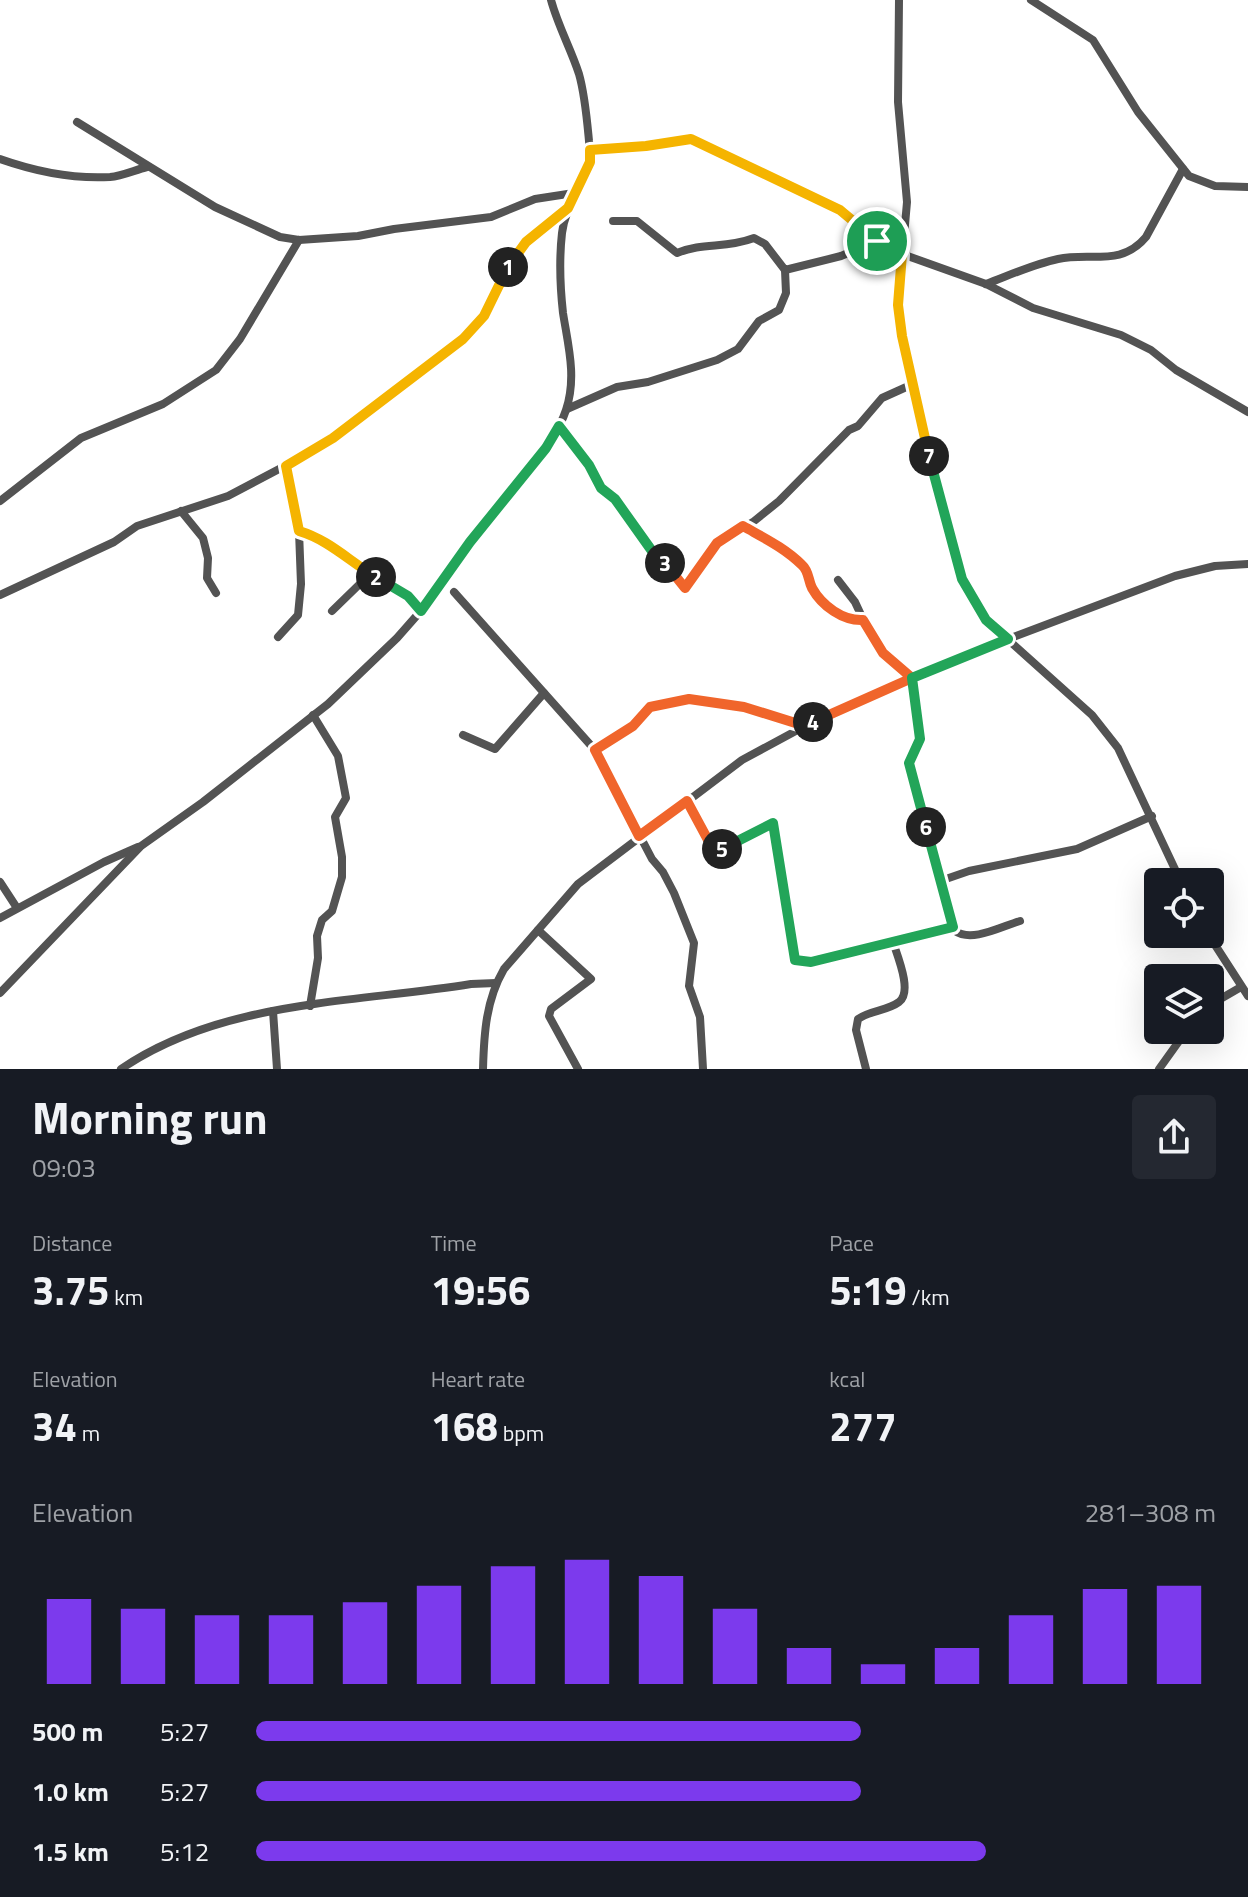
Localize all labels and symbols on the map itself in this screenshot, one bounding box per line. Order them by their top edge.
pin [843,207,911,275]
pin: 1 [488,247,528,287]
pin: 7 [909,436,949,476]
pin: 3 [645,543,685,583]
pin: 2 [356,557,396,597]
pin: 4 [793,702,833,742]
pin: 6 [906,807,946,847]
pin: 5 [702,829,742,869]

